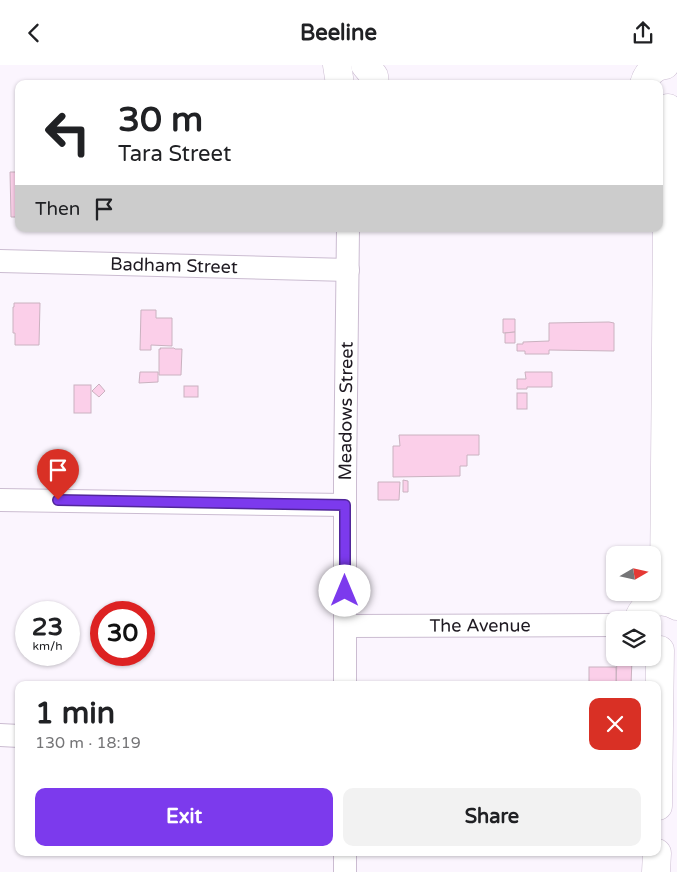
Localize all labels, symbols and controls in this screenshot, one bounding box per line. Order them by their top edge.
icon: back [20,19,48,47]
icon: share [629,19,657,47]
text: Beeline [300,20,377,46]
text: 30 m [118,99,203,141]
icon: left [35,100,100,165]
text: Tara Street [118,141,231,167]
icon: arrive [90,195,118,223]
text: Then [35,198,80,220]
street label: Badham Street [110,253,238,278]
street label: Meadows Street [334,341,358,481]
pin [37,449,79,500]
icon: arrive [44,456,72,484]
north arrow [606,546,661,601]
map controls [606,546,661,666]
position arrow [318,564,370,616]
speed limit sign: 30 [90,601,155,666]
button: layers [606,611,661,666]
text: 23 [32,612,63,642]
street label: The Avenue [429,614,531,637]
text: km/h [32,639,63,653]
text: 1 min [35,695,115,732]
button: close [589,698,641,750]
text: 130 m · 18:19 [35,733,141,753]
button: Exit [35,788,333,846]
button: Share [343,788,641,846]

